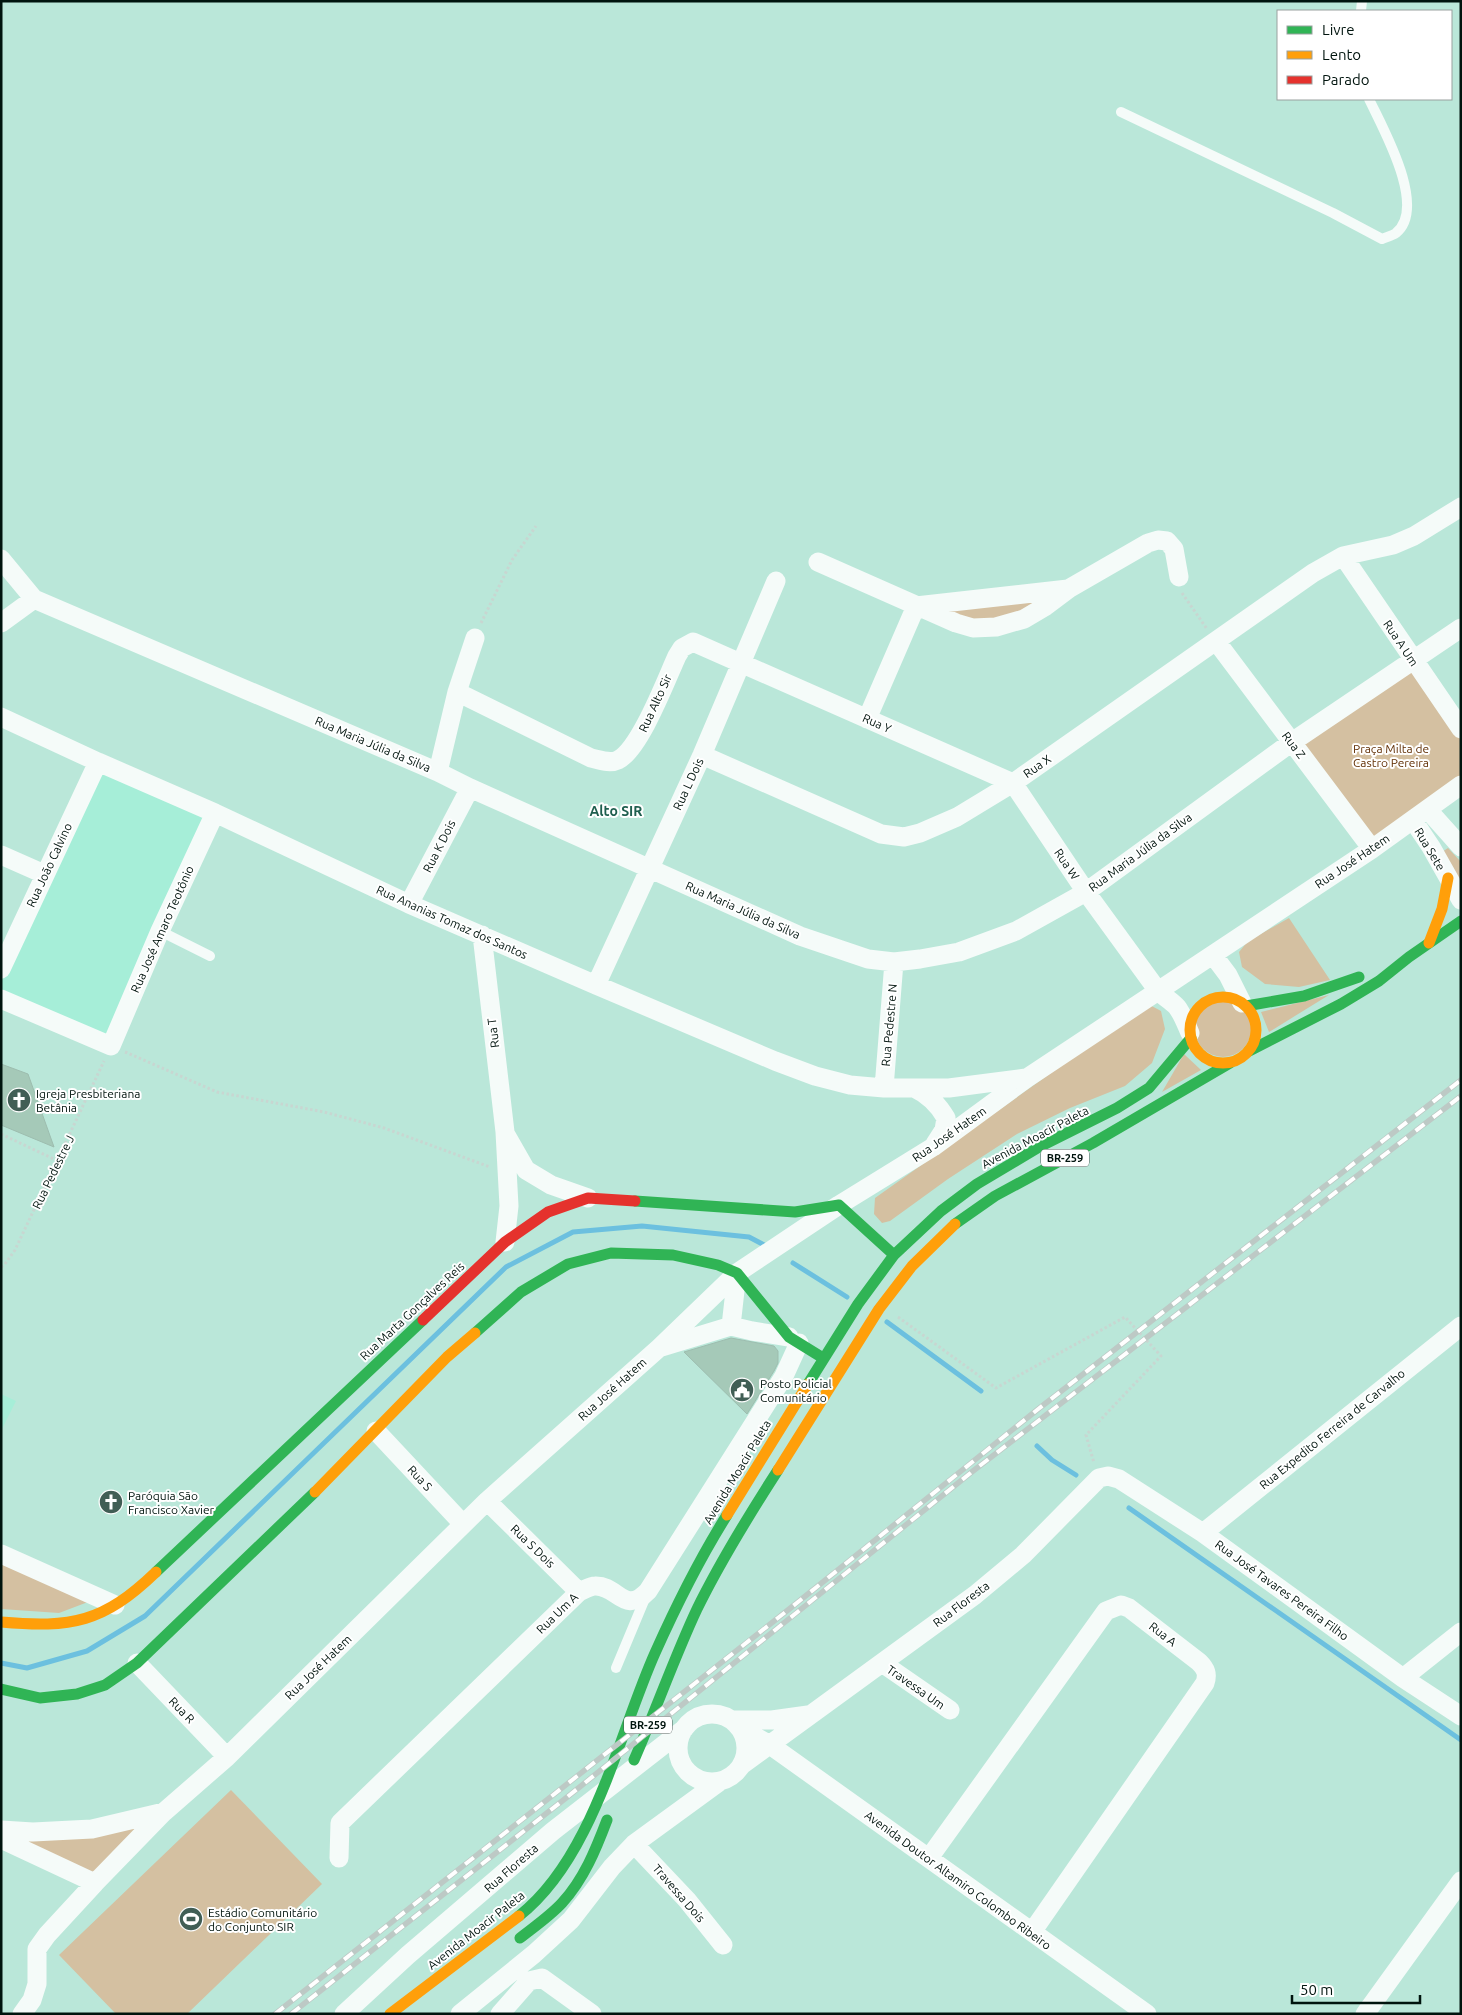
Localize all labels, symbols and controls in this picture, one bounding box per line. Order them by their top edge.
legend [1277,10,1452,100]
text: Livre [1322,21,1355,38]
text: Lento [1322,46,1361,63]
text: Parado [1322,71,1369,88]
street label: Rua A Um [1381,618,1421,668]
street label: Rua Alto Sir [636,672,674,734]
street label: Rua Y [861,711,893,735]
street label: Rua Maria Júlia da Silva [313,714,433,774]
street label: Rua Z [1280,729,1308,761]
park label: Praça Milta de Castro Pereira [1353,742,1429,769]
street label: Rua X [1021,752,1054,780]
street label: Rua L Dois [670,756,706,812]
district label: Alto SIR [590,803,643,819]
street label: Rua Maria Júlia da Silva [1086,810,1194,894]
street label: Rua K Dois [420,818,458,874]
street label: Rua João Calvino [24,821,74,909]
street label: Rua Sete [1412,825,1448,873]
street label: Rua José Hatem [1312,831,1392,891]
street label: Rua W [1052,846,1082,882]
street label: Rua José Amaro Teotônio [128,863,196,995]
street label: Rua Maria Júlia da Silva [684,879,802,941]
street label: Rua Ananias Tomaz dos Santos [374,883,530,961]
street label: Rua Pedestre N [879,983,899,1067]
street label: Rua T [485,1017,501,1049]
church icon: Igreja Presbiteriana Betânia [6,1087,32,1113]
place label: Igreja Presbiteriana Betânia [36,1087,140,1114]
street label: Avenida Moacir Paleta [979,1103,1091,1171]
street label: Rua José Hatem [910,1104,988,1164]
street label: Rua Pedestre J [30,1133,76,1211]
road number: BR-259 [1041,1150,1089,1166]
street label: Rua Marta Gonçalves Reis [357,1259,467,1363]
street label: Rua José Hatem [575,1355,649,1423]
street label: Rua Expedito Ferreira de Carvalho [1257,1366,1407,1492]
public building icon: Posto Policial Comunitário [729,1377,755,1403]
place label: Posto Policial Comunitário [760,1377,832,1404]
street label: Avenida Moacir Paleta [701,1418,773,1526]
street label: Rua S [405,1463,435,1493]
church icon: Paróquia São Francisco Xavier [98,1489,124,1515]
place label: Paróquia São Francisco Xavier [128,1489,215,1516]
street label: Rua S Dois [508,1522,558,1570]
street label: Rua José Tavares Pereira Filho [1213,1537,1351,1643]
street label: Rua Floresta [930,1579,992,1629]
street label: Rua Um A [534,1590,580,1636]
street label: Rua A [1147,1619,1179,1649]
street label: Rua José Hatem [282,1632,354,1702]
street label: Travessa Um [885,1662,947,1712]
street label: Rua R [167,1694,198,1726]
road number: BR-259 [624,1716,672,1734]
street label: Avenida Doutor Altamiro Colombo Ribeiro [862,1808,1054,1952]
street label: Rua Floresta [481,1841,541,1895]
street label: Travessa Dois [650,1861,708,1925]
street label: Avenida Moacir Paleta [425,1888,527,1972]
sports icon: Estádio Comunitário do Conjunto SIR [178,1906,204,1932]
place label: Estádio Comunitário do Conjunto SIR [208,1906,317,1933]
scale bar [1292,1972,1420,2004]
text: 50 m [1300,1981,1333,1998]

